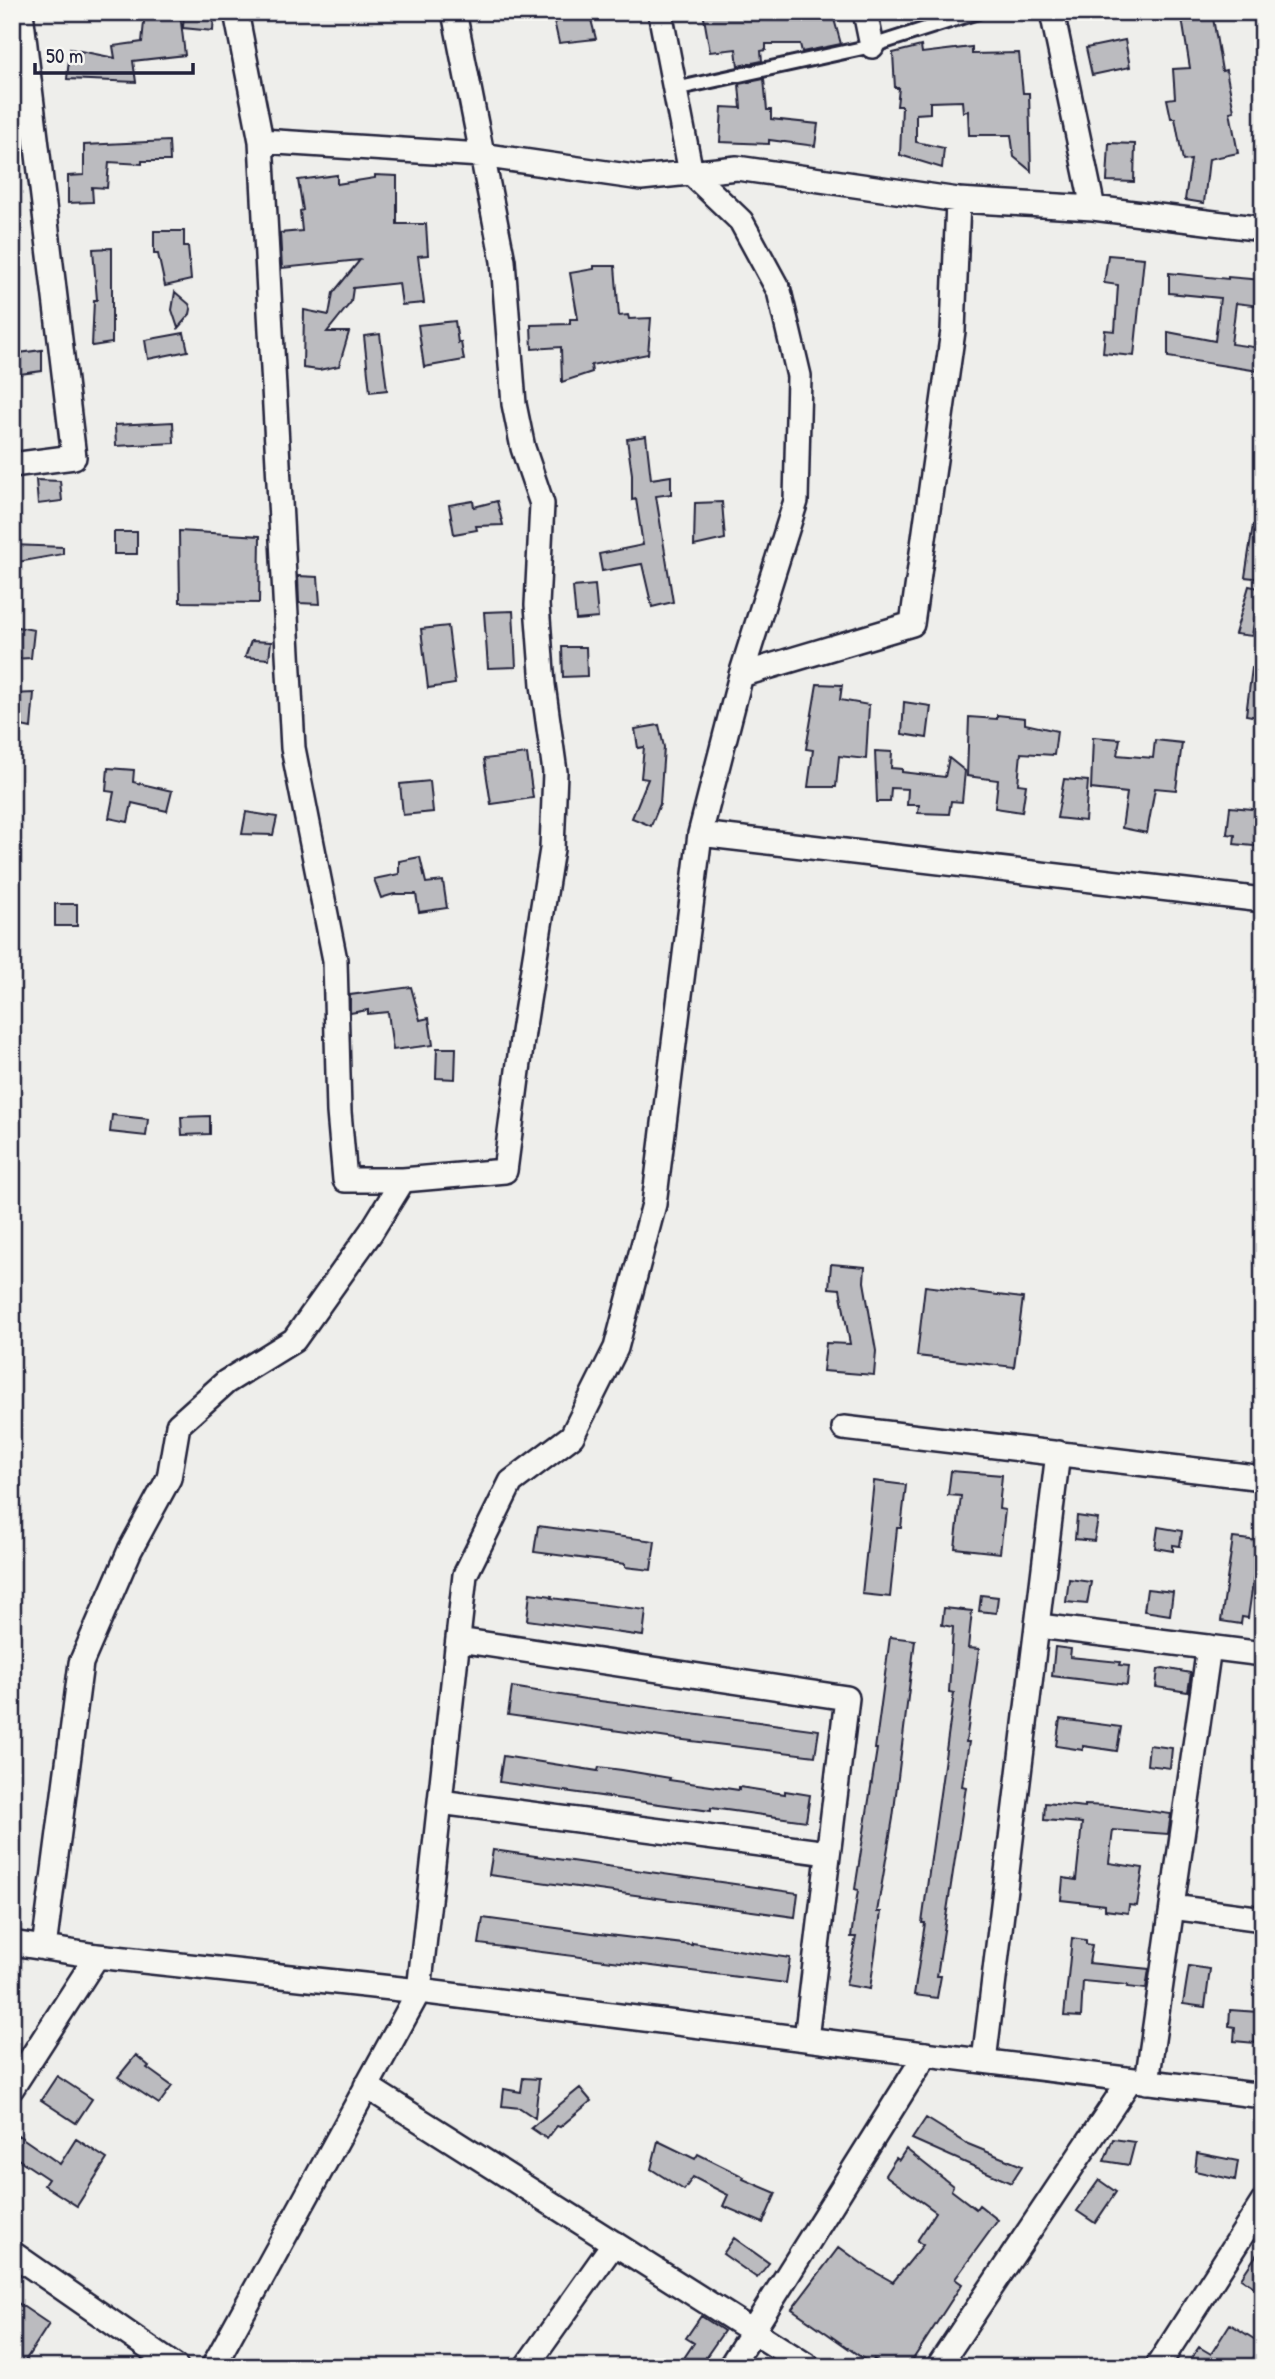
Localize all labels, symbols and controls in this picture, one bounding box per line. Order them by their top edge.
scale bar [35,32,192,76]
text: 50 m [46,41,83,70]

